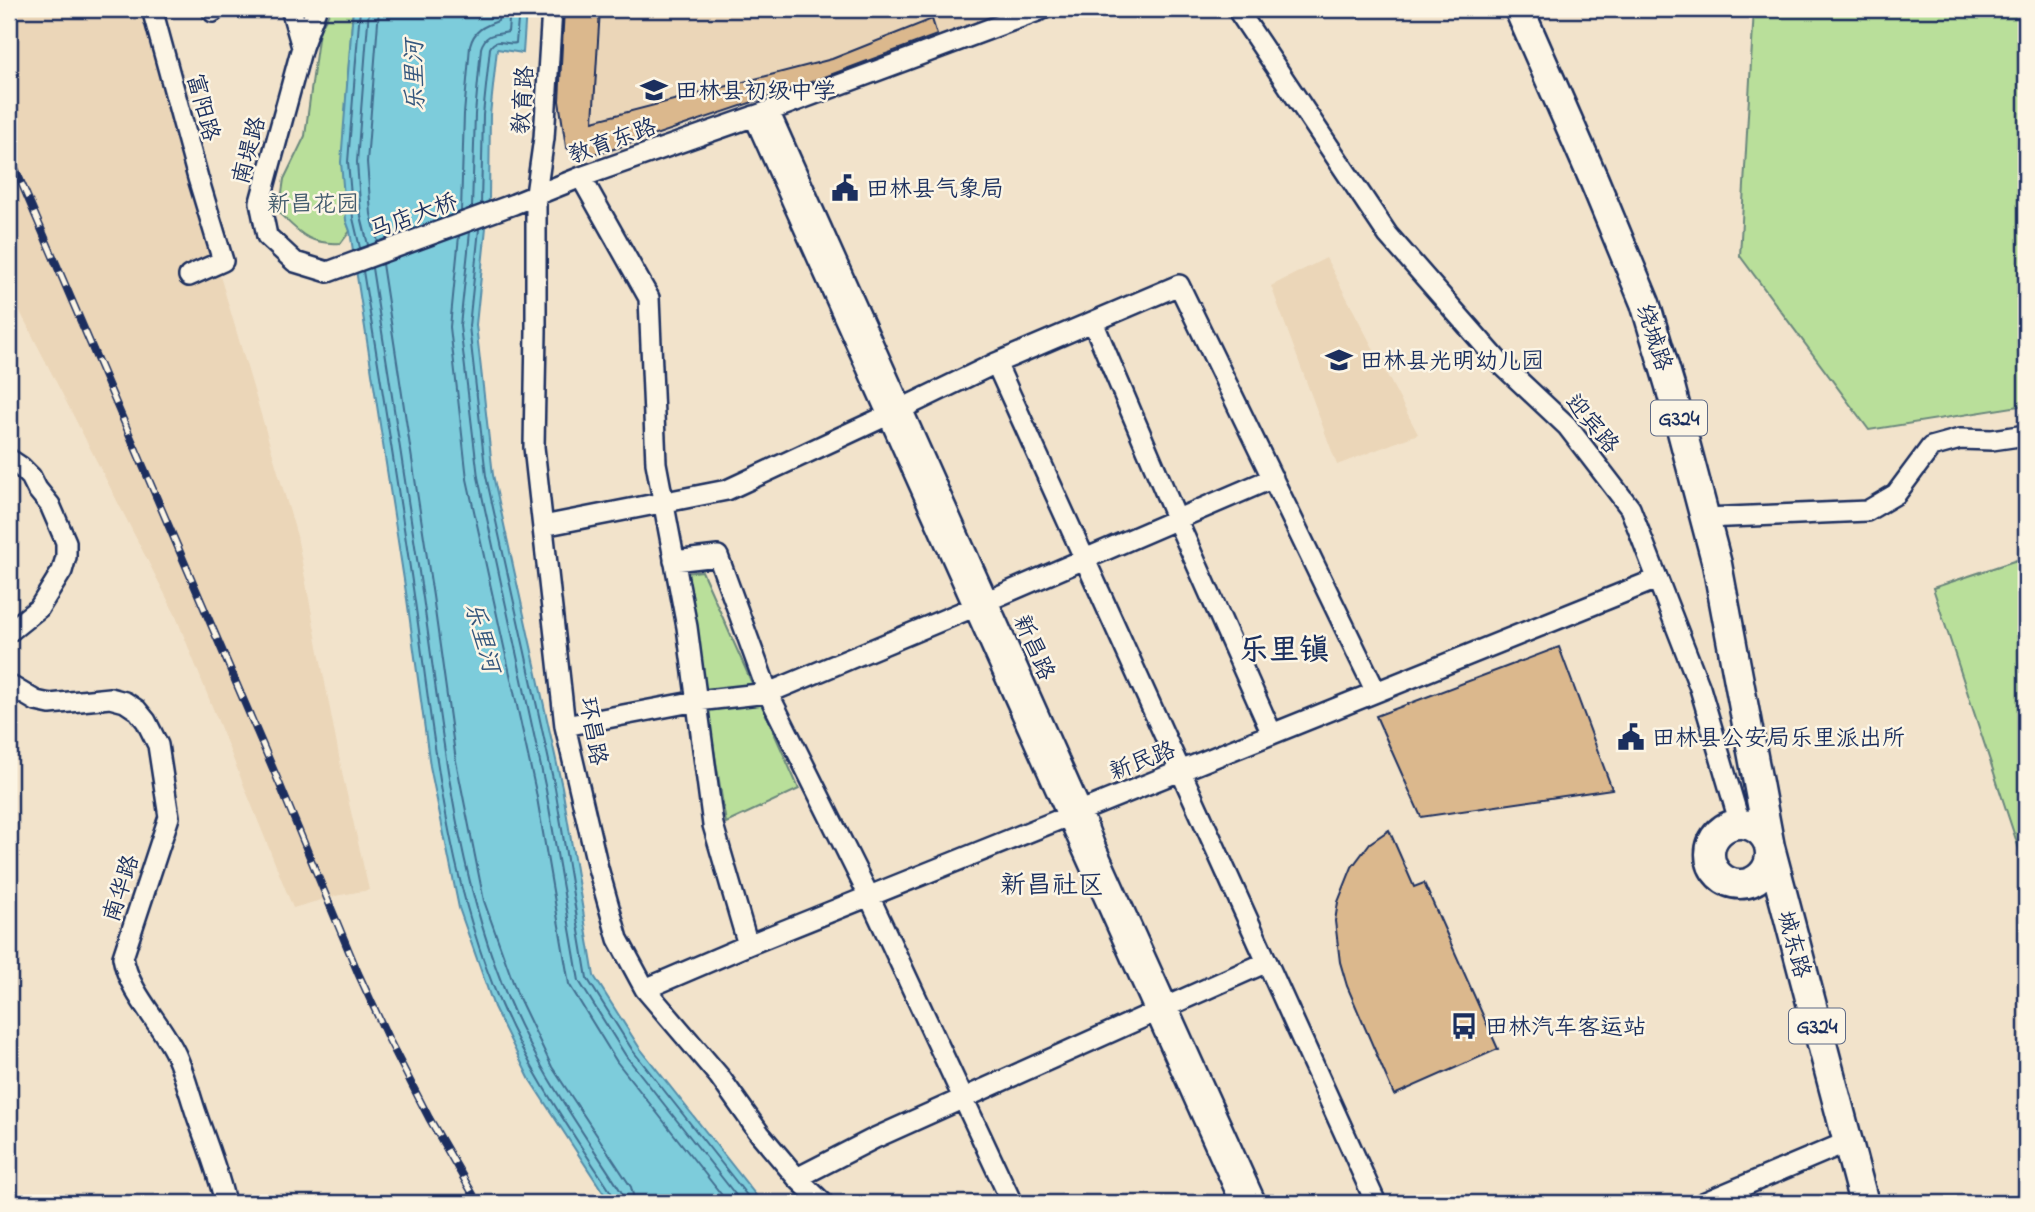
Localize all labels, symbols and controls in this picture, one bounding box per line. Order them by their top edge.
water label: 乐里河 [398,36,435,112]
street label: 教育路 [506,65,543,136]
street label: 富阳路 [177,70,226,145]
school or university icon: 田林县初级中学 [639,75,669,105]
place label: 田林县初级中学 [675,76,836,109]
street label: 教育东路 [564,111,662,174]
street label: 南堤路 [226,113,275,188]
public building icon: 田林县气象局 [830,173,860,203]
place label: 田林县气象局 [866,174,1004,207]
street label: 马店大桥 [365,186,463,249]
park label: 新昌花园 [267,189,359,222]
street label: 绕城路 [1626,300,1679,376]
school or university icon: 田林县光明幼儿园 [1324,345,1354,375]
place label: 田林县光明幼儿园 [1360,346,1544,379]
street label: 迎宾路 [1556,388,1626,462]
road number: G324 [1651,400,1707,436]
water label: 乐里河 [454,598,508,681]
street label: 新昌路 [1004,610,1062,686]
district label: 乐里镇 [1239,630,1329,674]
street label: 环昌路 [569,695,614,768]
public building icon: 田林县公安局乐里派出所 [1616,722,1646,752]
place label: 田林县公安局乐里派出所 [1652,723,1905,756]
street label: 新民路 [1105,735,1181,790]
street label: 南华路 [96,851,149,927]
district label: 新昌社区 [1000,868,1104,906]
street label: 城东路 [1768,907,1817,982]
road number: G324 [1789,1009,1845,1044]
bus stop icon: 田林汽车客运站 [1449,1011,1479,1041]
place label: 田林汽车客运站 [1485,1012,1646,1045]

